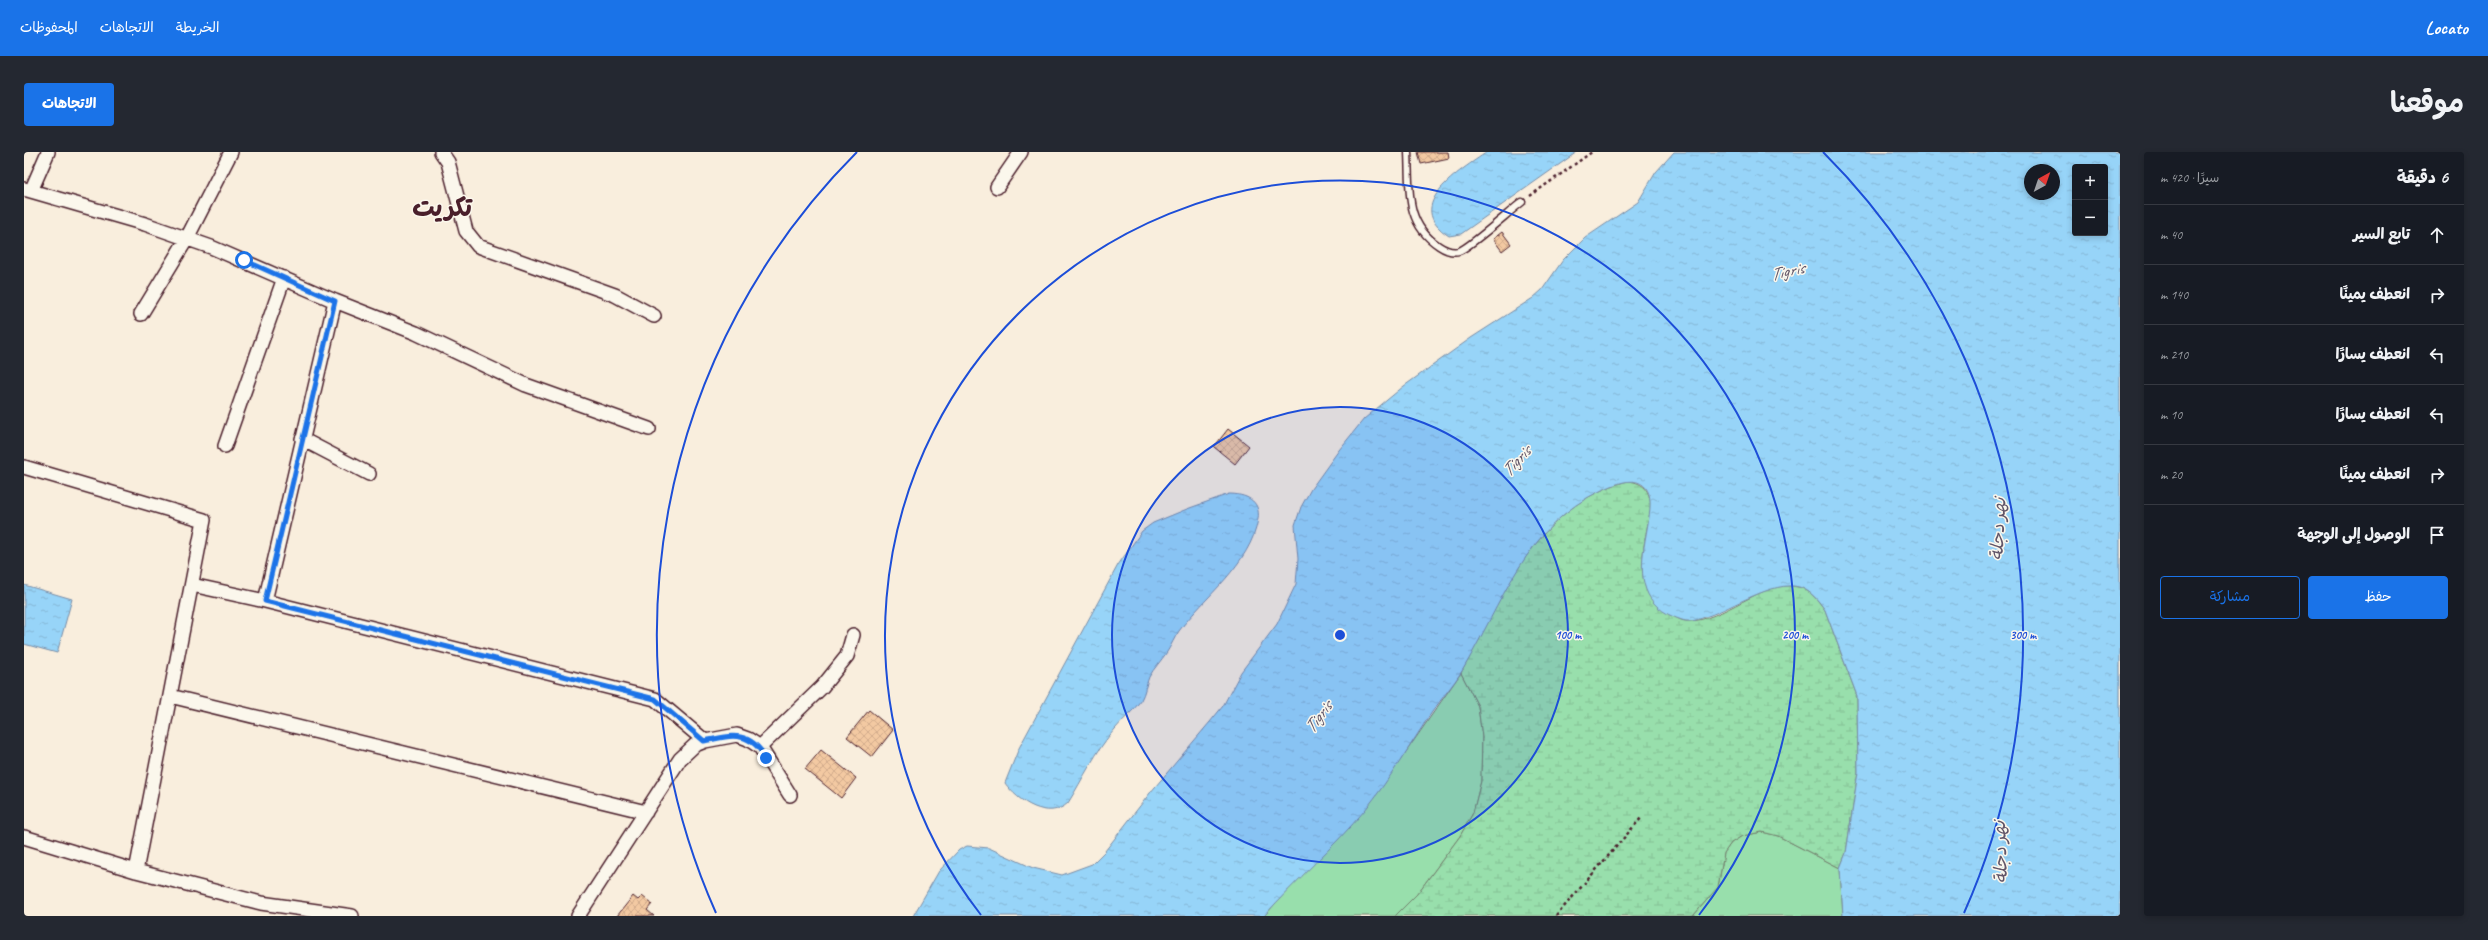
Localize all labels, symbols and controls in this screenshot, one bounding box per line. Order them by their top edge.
text: Locato [2425,16,2468,40]
text: المحفوظات [20,19,78,36]
text: الاتجاهات [100,19,154,36]
text: الخريطة [176,19,219,36]
button: الاتجاهات [24,83,114,126]
text: موقعنا [2390,85,2464,120]
north arrow [2024,164,2060,200]
map controls [2072,164,2108,236]
button: + [2072,164,2108,200]
text: 6 دقيقة [2397,167,2448,188]
text: سيرًا · 420 m [2160,170,2219,186]
district label: تكريت [412,192,473,224]
button: − [2072,200,2108,236]
icon: ahead [2426,224,2448,246]
text: تابع السير [2353,225,2410,244]
text: 40 m [2160,227,2182,243]
route start [235,251,253,269]
water label: Tigris [1768,256,1809,286]
icon: right [2426,284,2448,306]
text: انعطف يمينًا [2339,285,2410,304]
text: 140 m [2160,287,2188,303]
icon: left [2426,344,2448,366]
text: انعطف يسارًا [2335,345,2410,364]
text: 210 m [2160,347,2188,363]
icon: left [2426,404,2448,426]
text: انعطف يسارًا [2335,405,2410,424]
text: 10 m [2160,407,2182,423]
water label: Tigris [1496,439,1537,481]
icon: right [2426,464,2448,486]
text: انعطف يمينًا [2339,465,2410,484]
text: 20 m [2160,467,2182,483]
water label: نهر دجلة [1985,495,2011,561]
icon: arrive [2426,524,2448,546]
text: الوصول إلى الوجهة [2297,525,2410,544]
button: مشاركة [2160,576,2300,619]
button: حفظ [2308,576,2448,619]
text: 100 m [1555,627,1582,643]
text: 200 m [1782,627,1809,643]
text: 300 m [2010,627,2037,643]
centre of rings [1333,628,1347,642]
water label: Tigris [1299,694,1339,737]
route end [757,749,775,767]
water label: نهر دجلة [1988,818,2012,884]

